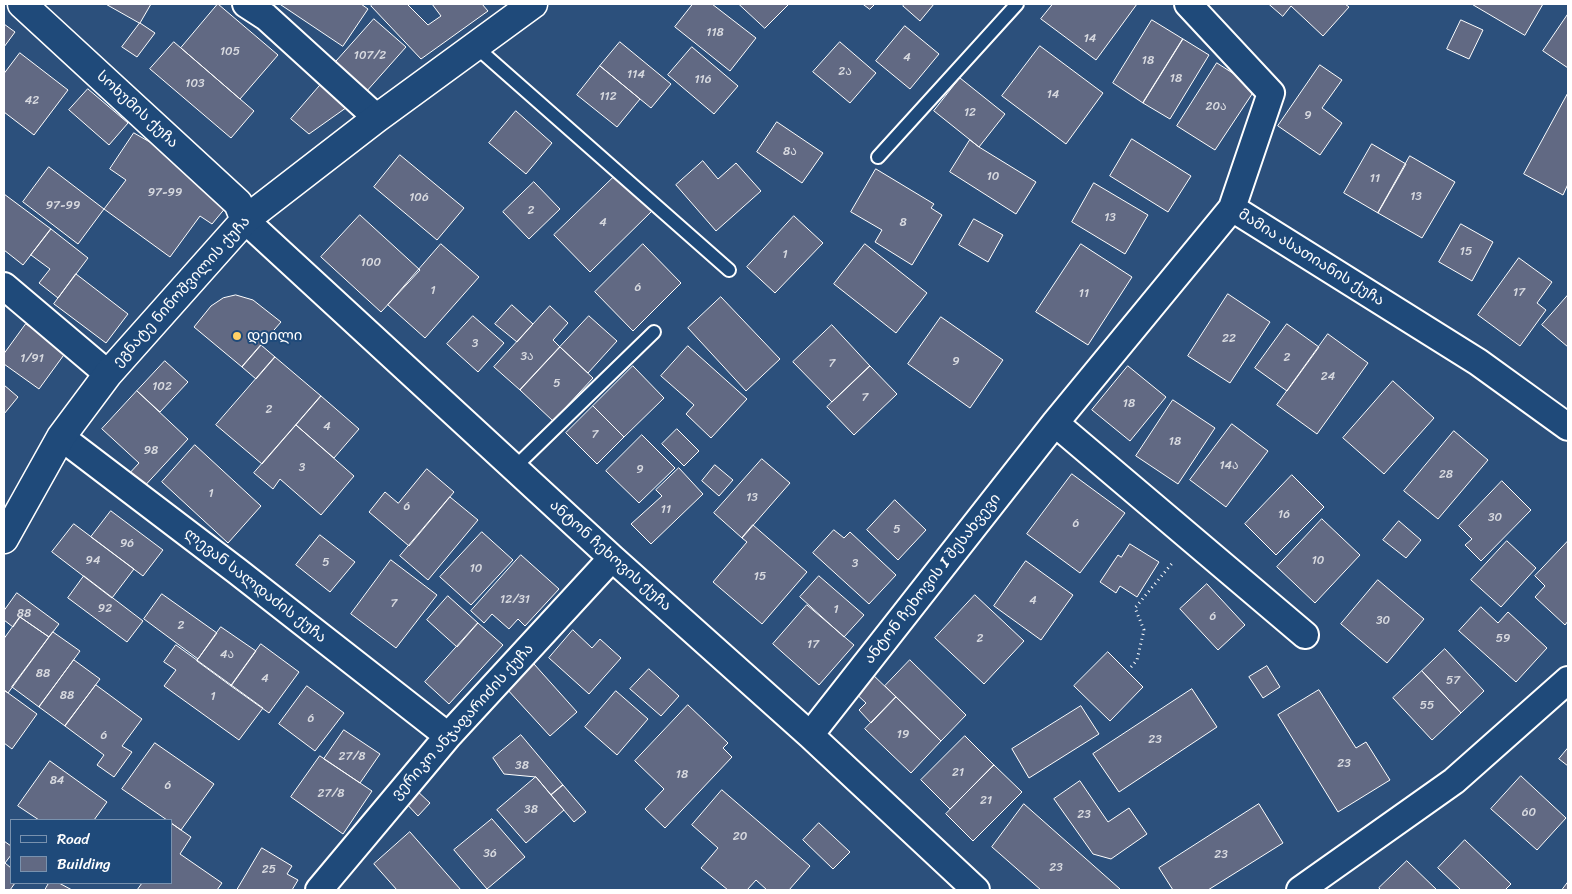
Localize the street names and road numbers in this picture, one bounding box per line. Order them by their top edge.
street label: სოხუმის ქუჩა [93,68,181,152]
street label: მამია ასათიანის ქუჩა [1235,206,1387,310]
street label: ეგნატე ნინოშვილის ქუჩა [109,213,255,371]
street label: ანტონ ჩეხოვის I შესახვევი [861,490,1005,668]
street label: ანტონ ჩეხოვის ქუჩა [545,497,675,615]
street label: ლევან სალდაძის ქუჩა [180,525,330,647]
street label: ვერიკო ანჯაფარიძის ქუჩა [388,640,538,804]

